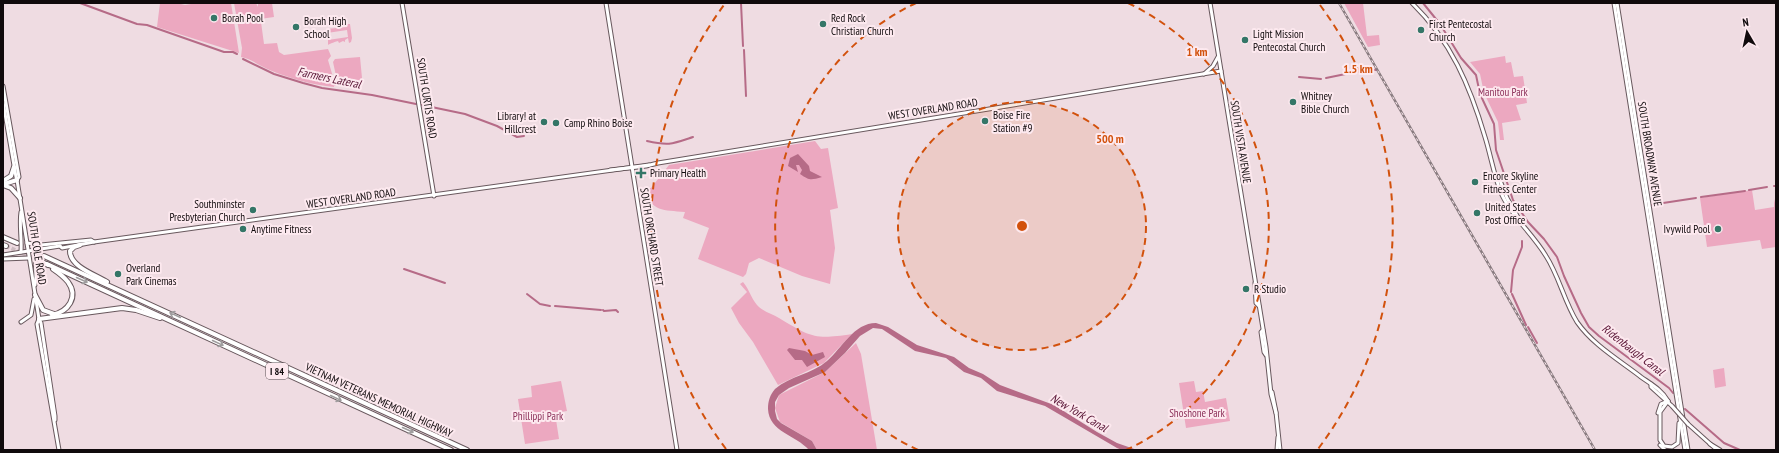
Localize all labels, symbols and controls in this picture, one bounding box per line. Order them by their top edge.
place label: Borah Pool [222,11,264,25]
place label: Red Rock Christian Church [831,11,894,38]
north arrow [1727,12,1767,52]
marker: Borah Pool [209,13,219,23]
place label: Borah High School [304,14,347,41]
text: N [1741,15,1750,30]
place label: First Pentecostal Church [1429,17,1492,44]
marker: Red Rock Christian Church [818,19,828,29]
marker: Borah High School [291,22,301,32]
marker: First Pentecostal Church [1416,25,1426,35]
place label: Light Mission Pentecostal Church [1253,27,1326,54]
marker: Light Mission Pentecostal Church [1240,35,1250,45]
text: 1 km [1186,44,1208,59]
street label: SOUTH CURTIS ROAD [414,57,440,140]
text: 1.5 km [1343,61,1373,76]
water label: Farmers Lateral [296,63,363,92]
park label: Manitou Park [1478,85,1529,99]
place label: Whitney Bible Church [1301,89,1349,116]
street label: WEST OVERLAND ROAD [887,95,979,123]
marker: Whitney Bible Church [1288,97,1298,107]
street label: SOUTH VISTA AVENUE [1228,99,1255,185]
street label: SOUTH BROADWAY AVENUE [1635,101,1665,208]
place label: Boise Fire Station #9 [993,108,1032,135]
place label: Library! at Hillcrest [497,109,536,136]
place label: Camp Rhino Boise [564,116,633,130]
marker: Boise Fire Station #9 [980,116,990,126]
marker: Library! at Hillcrest [539,117,549,127]
marker: Camp Rhino Boise [551,118,561,128]
text: 500 m [1096,131,1124,146]
place label: Primary Health [650,166,706,180]
marker: Primary Health [635,167,647,179]
place label: Encore Skyline Fitness Center [1483,169,1539,196]
marker: Encore Skyline Fitness Center [1470,177,1480,187]
street label: WEST OVERLAND ROAD [305,185,397,211]
street label: SOUTH ORCHARD STREET [637,187,667,287]
place label: Southminster Presbyterian Church [169,197,245,224]
place label: United States Post Office [1485,200,1536,227]
marker: Southminster Presbyterian Church [248,205,258,215]
marker: United States Post Office [1472,208,1482,218]
street label: SOUTH COLE ROAD [24,210,50,286]
centre of rings [1015,219,1029,233]
place label: Anytime Fitness [251,222,312,236]
place label: Ivywild Pool [1664,222,1710,236]
marker: Anytime Fitness [238,224,248,234]
marker: Ivywild Pool [1713,224,1723,234]
place label: Overland Park Cinemas [126,261,177,288]
marker: Overland Park Cinemas [113,269,123,279]
one-way arrow [76,277,88,284]
place label: R Studio [1254,282,1286,296]
marker: R Studio [1241,284,1251,294]
one-way arrow [169,311,181,318]
water label: Ridenbaugh Canal [1599,321,1668,379]
one-way arrow [212,340,224,347]
street label: VIETNAM VETERANS MEMORIAL HIGHWAY [302,359,455,440]
road number: I 84 [266,363,288,379]
water label: New York Canal [1048,390,1111,436]
one-way arrow [330,394,342,402]
park label: Shoshone Park [1169,406,1226,420]
park label: Phillippi Park [513,409,564,423]
one-way arrow [402,427,414,434]

